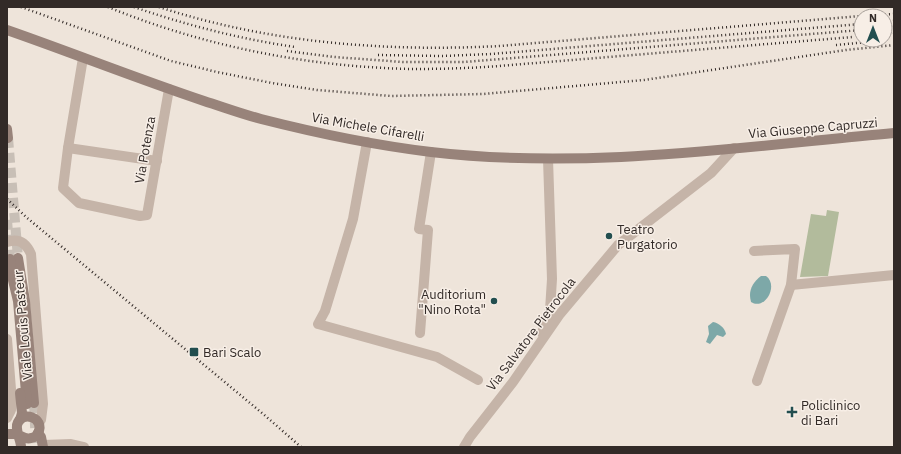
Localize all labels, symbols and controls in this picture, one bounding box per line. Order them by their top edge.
north arrow [853,8,893,48]
text: N [869,11,877,25]
street label: Via Michele Cifarelli [310,109,426,145]
street label: Via Giuseppe Capruzzi [748,114,878,142]
street label: Via Potenza [131,115,159,185]
place label: Teatro Purgatorio [617,221,678,253]
marker: Teatro Purgatorio [604,231,614,241]
street label: Viale Louis Pasteur [10,269,36,381]
street label: Via Salvatore Pietrocola [483,274,579,394]
place label: Auditorium "Nino Rota" [418,286,486,318]
marker: Auditorium "Nino Rota" [489,296,499,306]
place label: Bari Scalo [203,344,261,361]
marker: Bari Scalo [188,346,200,358]
place label: Policlinico di Bari [801,397,860,429]
marker: Policlinico di Bari [786,406,798,418]

